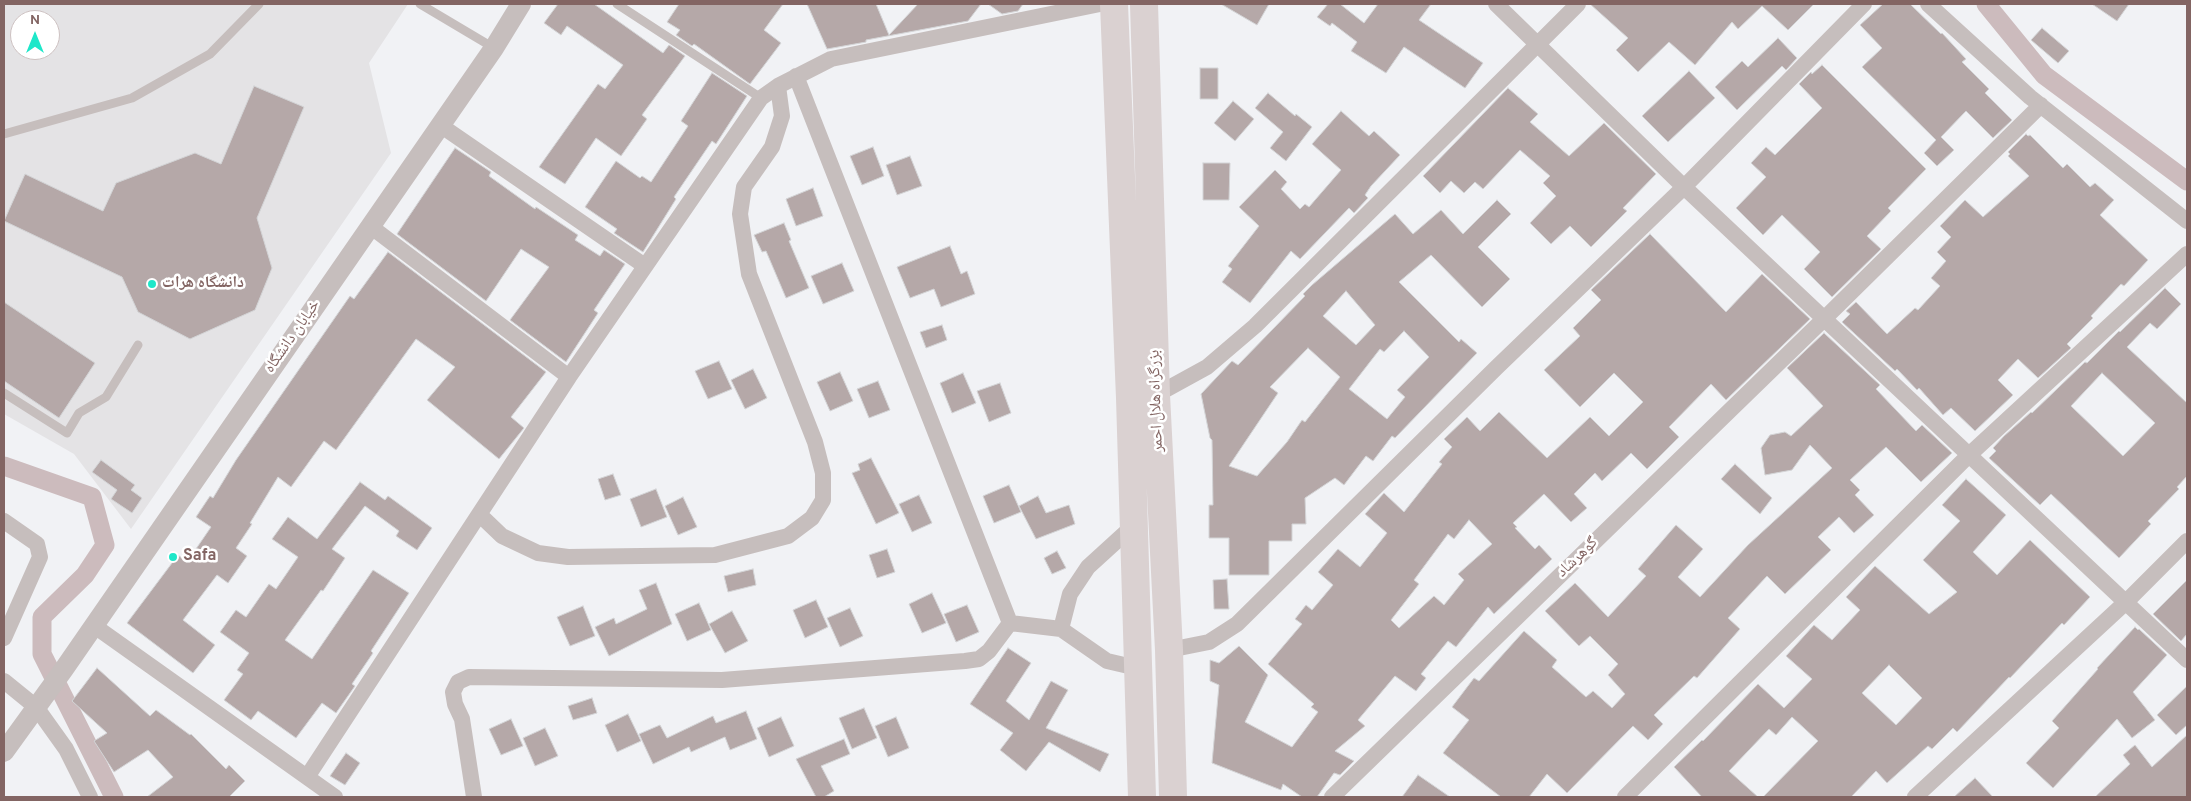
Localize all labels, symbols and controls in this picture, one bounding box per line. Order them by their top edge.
north arrow [10,10,60,60]
text: N [30,12,40,29]
place label: دانشگاه هرات [162,274,244,294]
marker: دانشگاه هرات [146,278,158,290]
street label: خیابان دانشگاه [261,297,325,377]
street label: بزرگراه هلال احمر [1146,349,1168,453]
street label: گوهرشاد [1553,534,1603,582]
place label: Safa [183,547,216,567]
marker: Safa [167,551,179,563]

